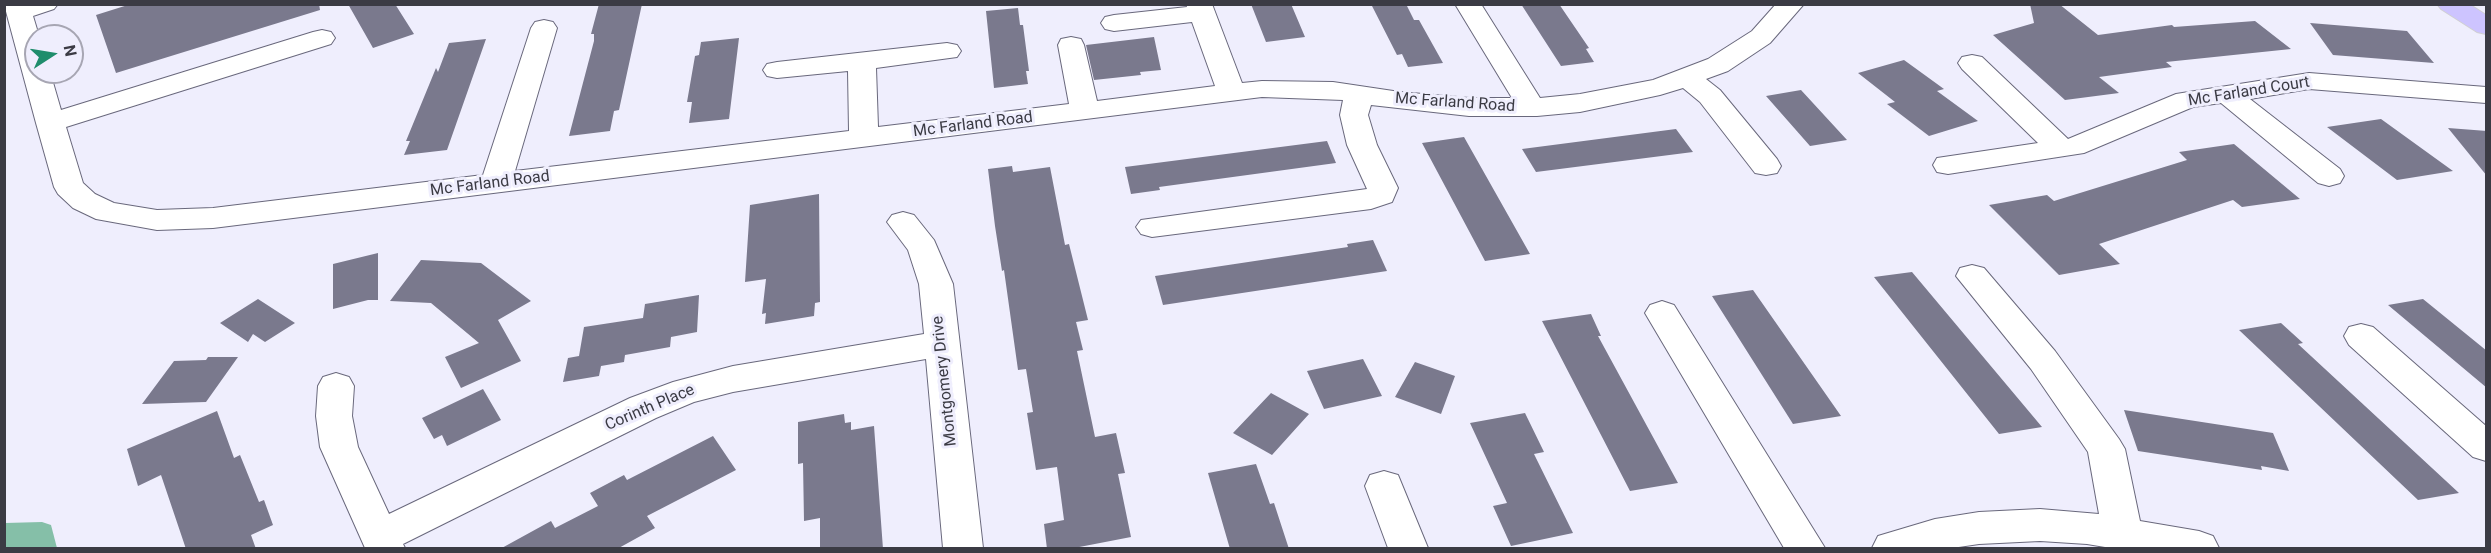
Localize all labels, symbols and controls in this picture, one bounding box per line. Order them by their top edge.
north arrow [24,24,84,84]
text: N [60,43,81,58]
street label: Mc Farland Court [2187,73,2311,111]
street label: Mc Farland Road [1394,89,1516,117]
street label: Mc Farland Road [912,108,1034,142]
street label: Mc Farland Road [429,167,551,201]
street label: Montgomery Drive [929,315,961,447]
street label: Corinth Place [602,381,698,435]

